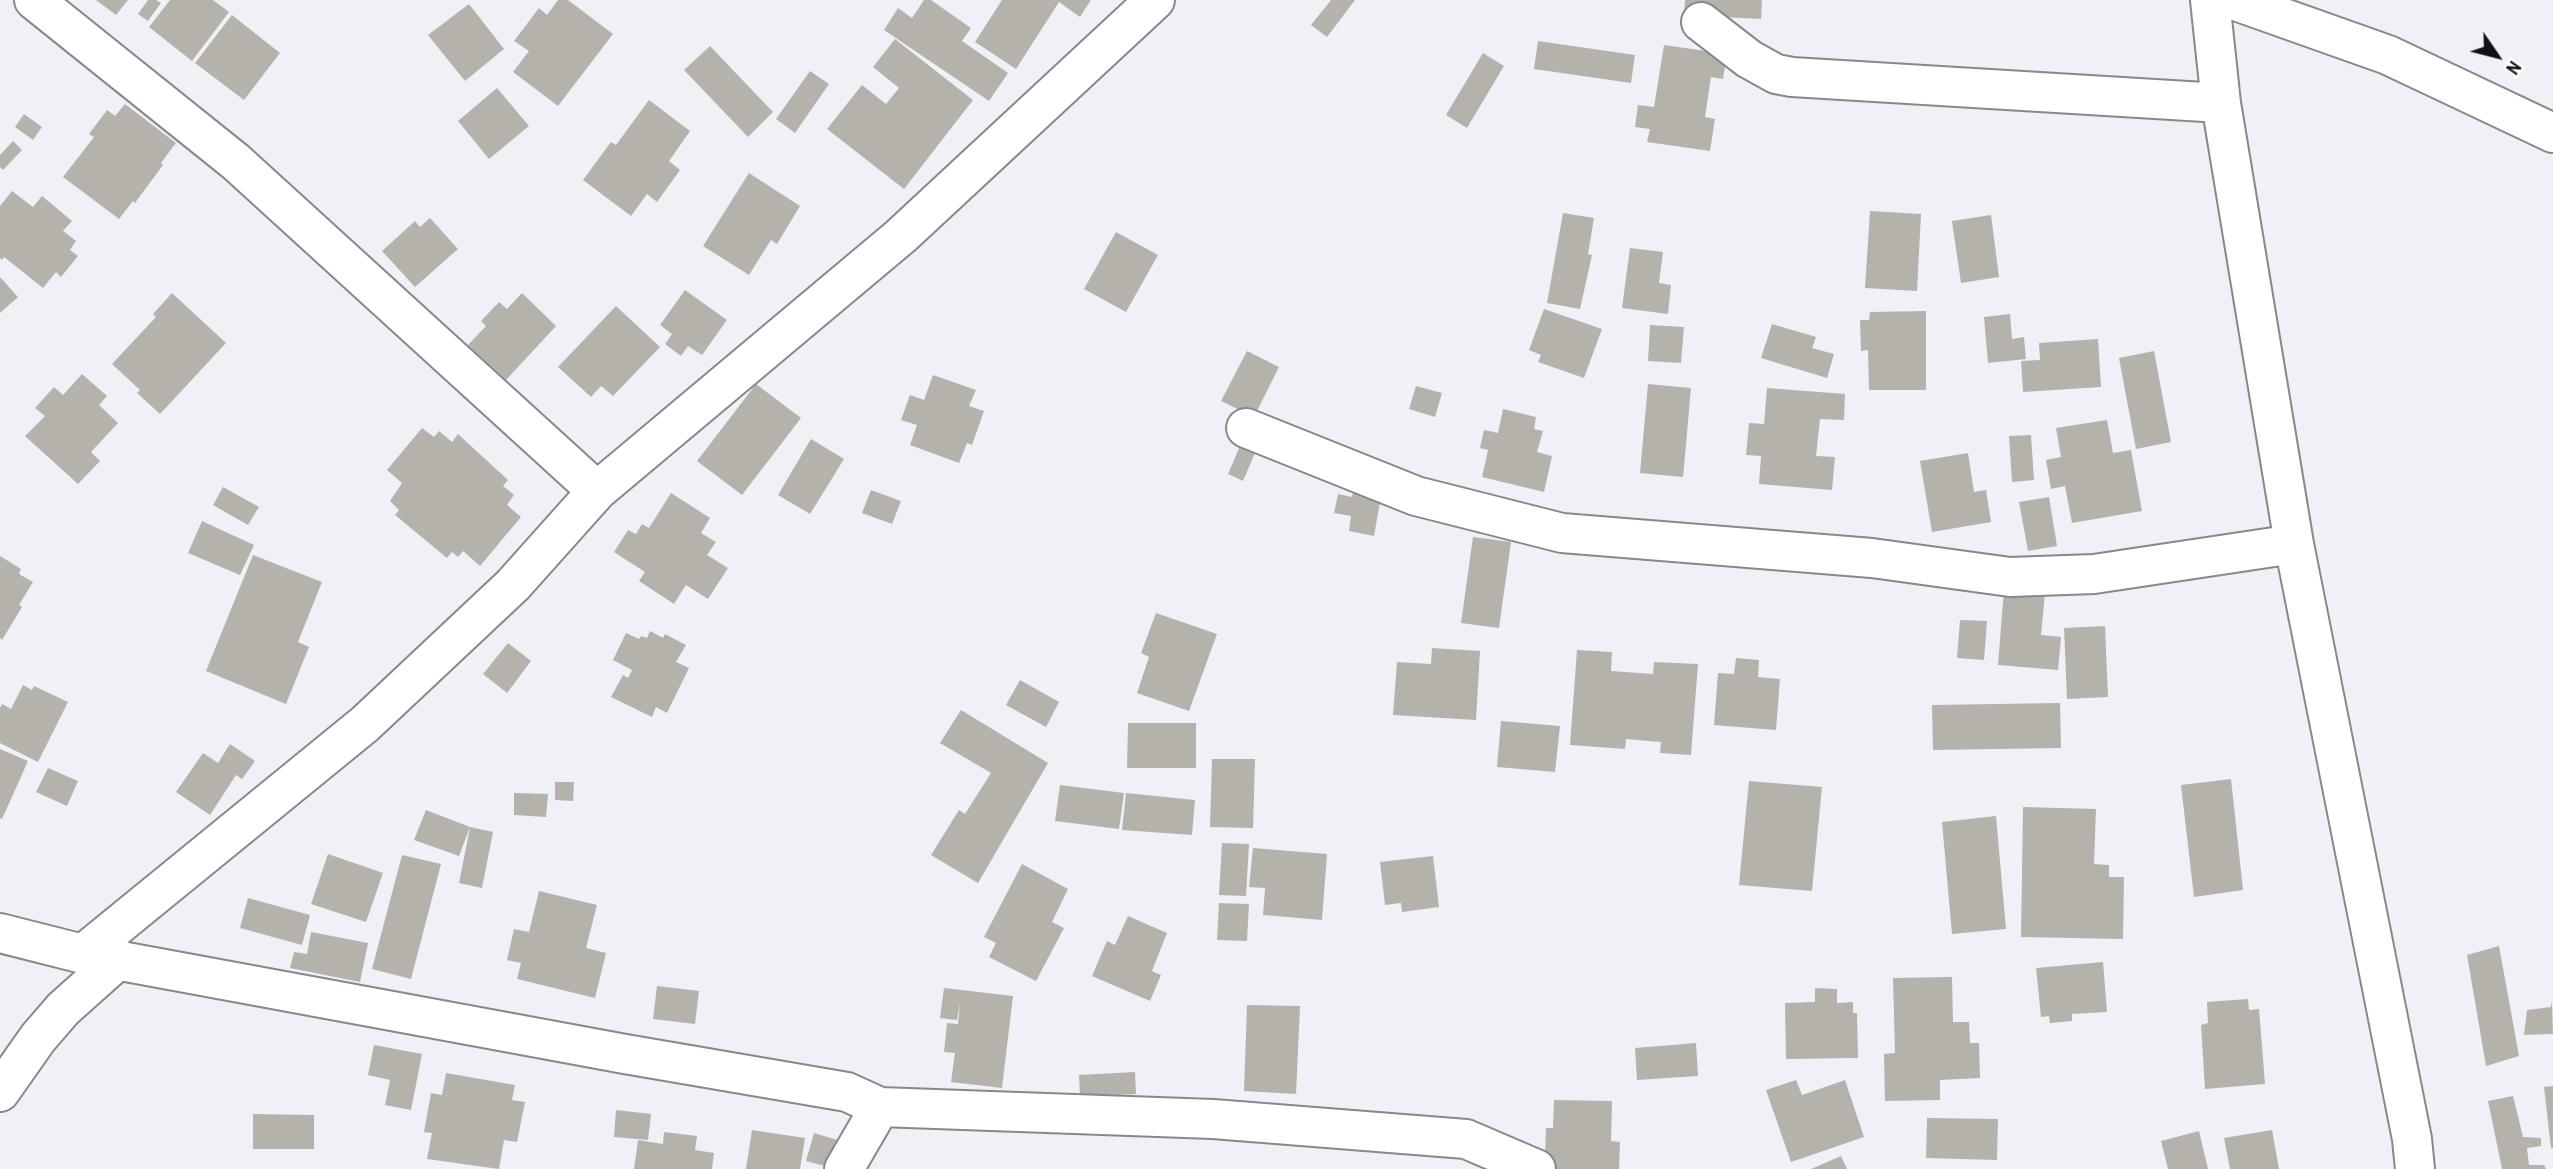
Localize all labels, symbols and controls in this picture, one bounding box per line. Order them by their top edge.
north arrow [2462,21,2532,91]
text: N [2500,56,2528,80]

